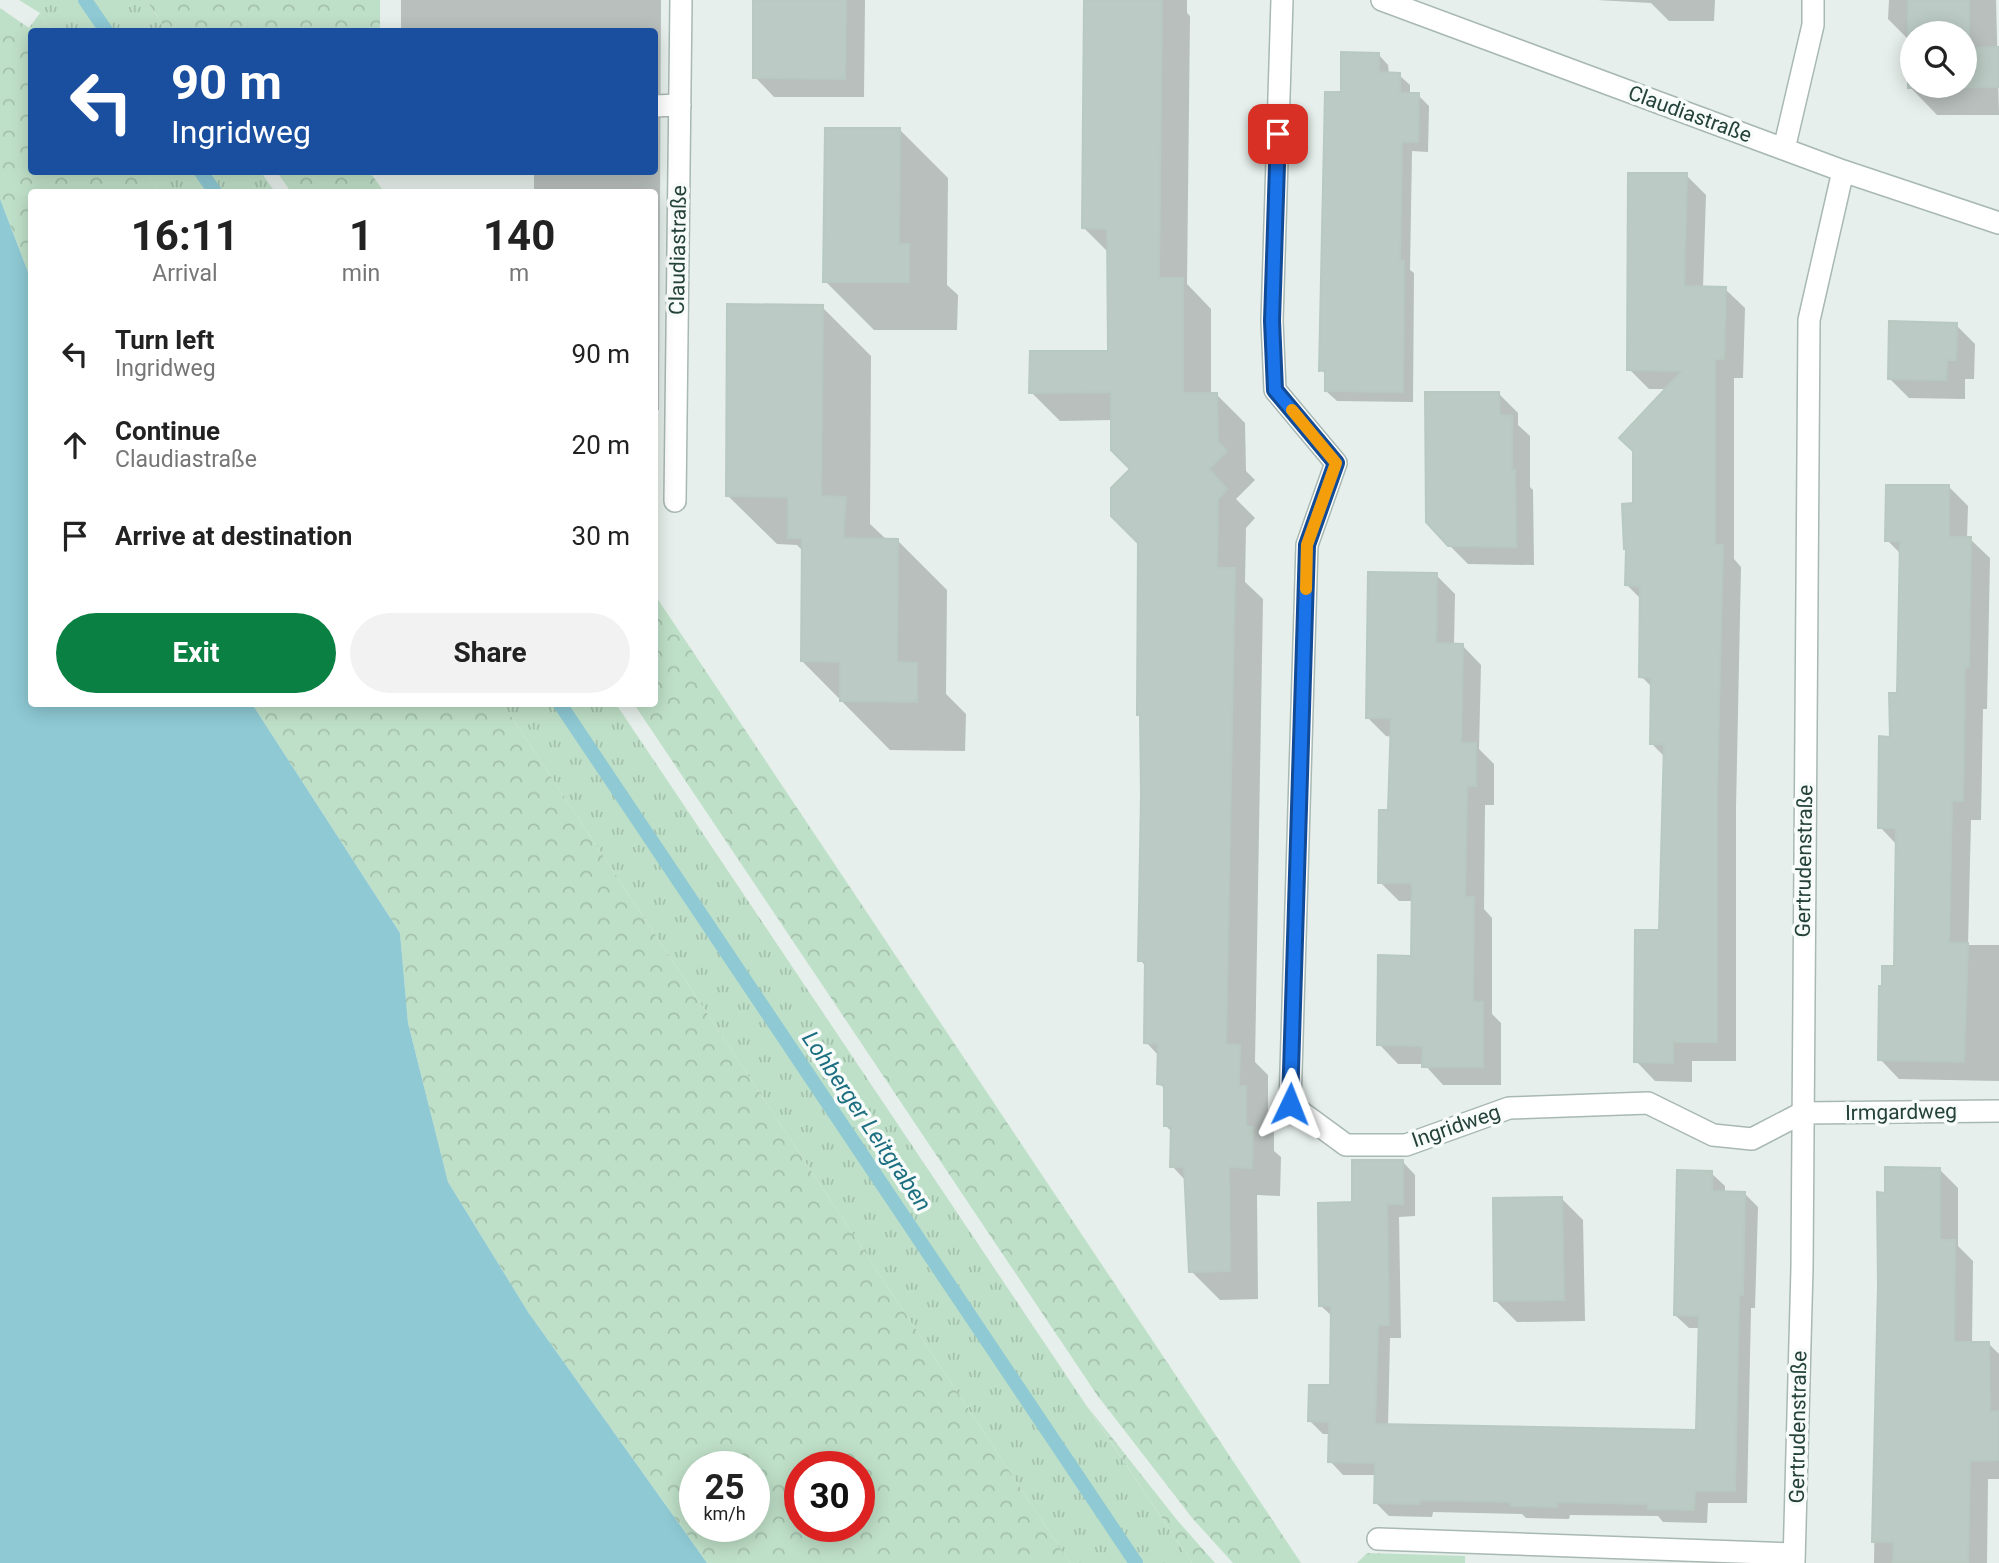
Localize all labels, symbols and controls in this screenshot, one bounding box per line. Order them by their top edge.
map controls [1900,21,1977,98]
button: search [1900,21,1977,98]
text: 90 m [171,54,282,111]
icon: left [56,56,147,147]
street label: Claudiastraße [1625,81,1755,147]
pin [1248,104,1308,164]
text: Ingridweg [171,113,311,151]
icon: arrive [1259,115,1297,153]
street label: Claudiastraße [665,185,691,315]
text: 16:11 [131,211,239,260]
text: 1 [349,211,373,260]
text: 140 [483,211,555,260]
text: Arrival [152,260,218,287]
text: min [342,260,380,287]
text: m [509,260,529,287]
text: Turn left [115,325,214,355]
icon: left [56,335,94,373]
text: 90 m [572,339,630,369]
text: Ingridweg [115,355,216,382]
text: Continue [115,416,220,446]
icon: ahead [56,426,94,464]
text: 20 m [572,430,630,460]
text: Claudiastraße [115,446,257,473]
icon: arrive [56,517,94,555]
text: Arrive at destination [115,521,352,551]
text: 30 m [572,521,630,551]
button: Exit [56,613,336,693]
button: Share [350,613,630,693]
street label: Gertrudenstraße [1791,784,1817,938]
water label: Lohberger Leitgraben [796,1026,937,1216]
position arrow [1253,1067,1327,1141]
street label: Irmgardweg [1845,1099,1957,1125]
street label: Ingridweg [1409,1100,1503,1152]
street label: Gertrudenstraße [1785,1350,1811,1504]
speed limit sign: 30 [784,1451,875,1542]
text: 25 [704,1467,745,1508]
text: km/h [703,1503,746,1524]

